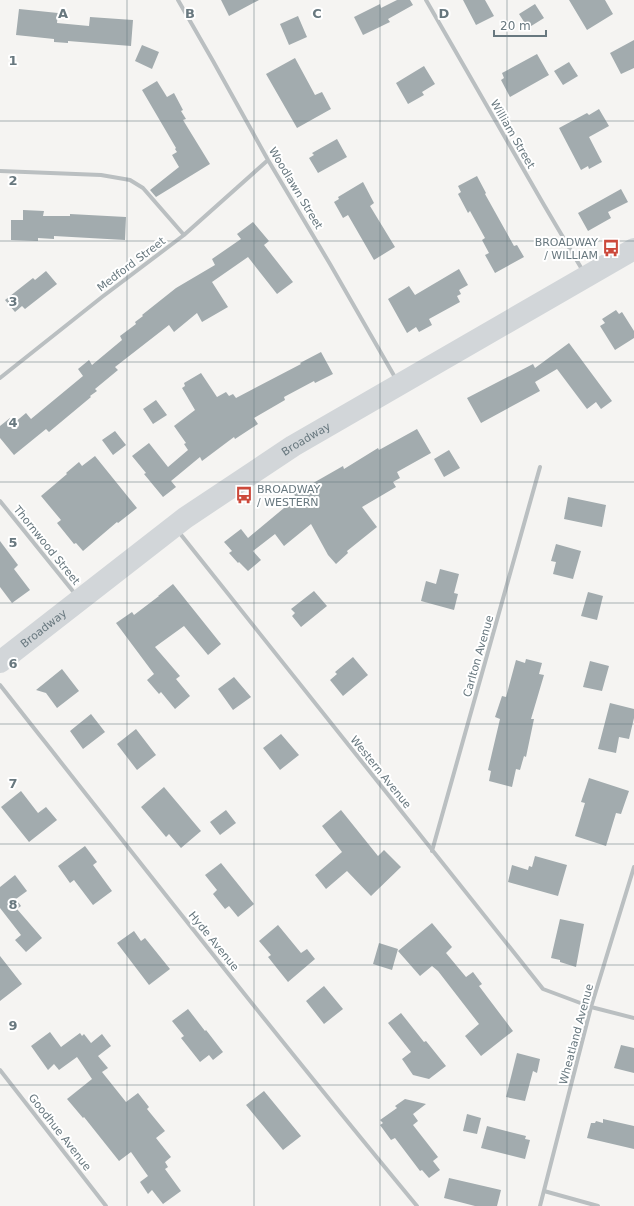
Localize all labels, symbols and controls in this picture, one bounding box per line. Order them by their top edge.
text: A [58,6,68,21]
text: B [185,6,195,21]
text: C [312,6,322,21]
text: D [439,6,450,21]
scale bar [494,12,546,38]
text: 20 m [500,19,531,33]
text: 1 [8,53,18,68]
street label: William Street [488,98,538,172]
street label: Woodlawn Street [266,145,326,232]
text: 2 [8,173,18,188]
street label: Medford Street [95,234,169,294]
place label: BROADWAY / WILLIAM [535,236,598,262]
bus stop icon: BROADWAY / WILLIAM [601,238,621,258]
text: 3 [8,294,18,309]
text: 4 [8,415,18,430]
street label: Broadway [279,420,333,459]
place label: BROADWAY / WESTERN [257,483,321,509]
bus stop icon: BROADWAY / WESTERN [234,485,254,505]
street label: Thornwood Street [10,502,83,588]
text: 5 [8,535,18,550]
street label: Broadway [18,606,70,650]
street label: Carlton Avenue [461,614,496,698]
text: 6 [8,656,18,671]
street label: Western Avenue [347,733,414,811]
text: 7 [8,776,18,791]
text: 8 [8,897,18,912]
street label: Hyde Avenue [186,909,242,974]
street label: Wheatland Avenue [557,982,596,1086]
text: 9 [8,1018,18,1033]
street label: Goodhue Avenue [26,1091,94,1174]

